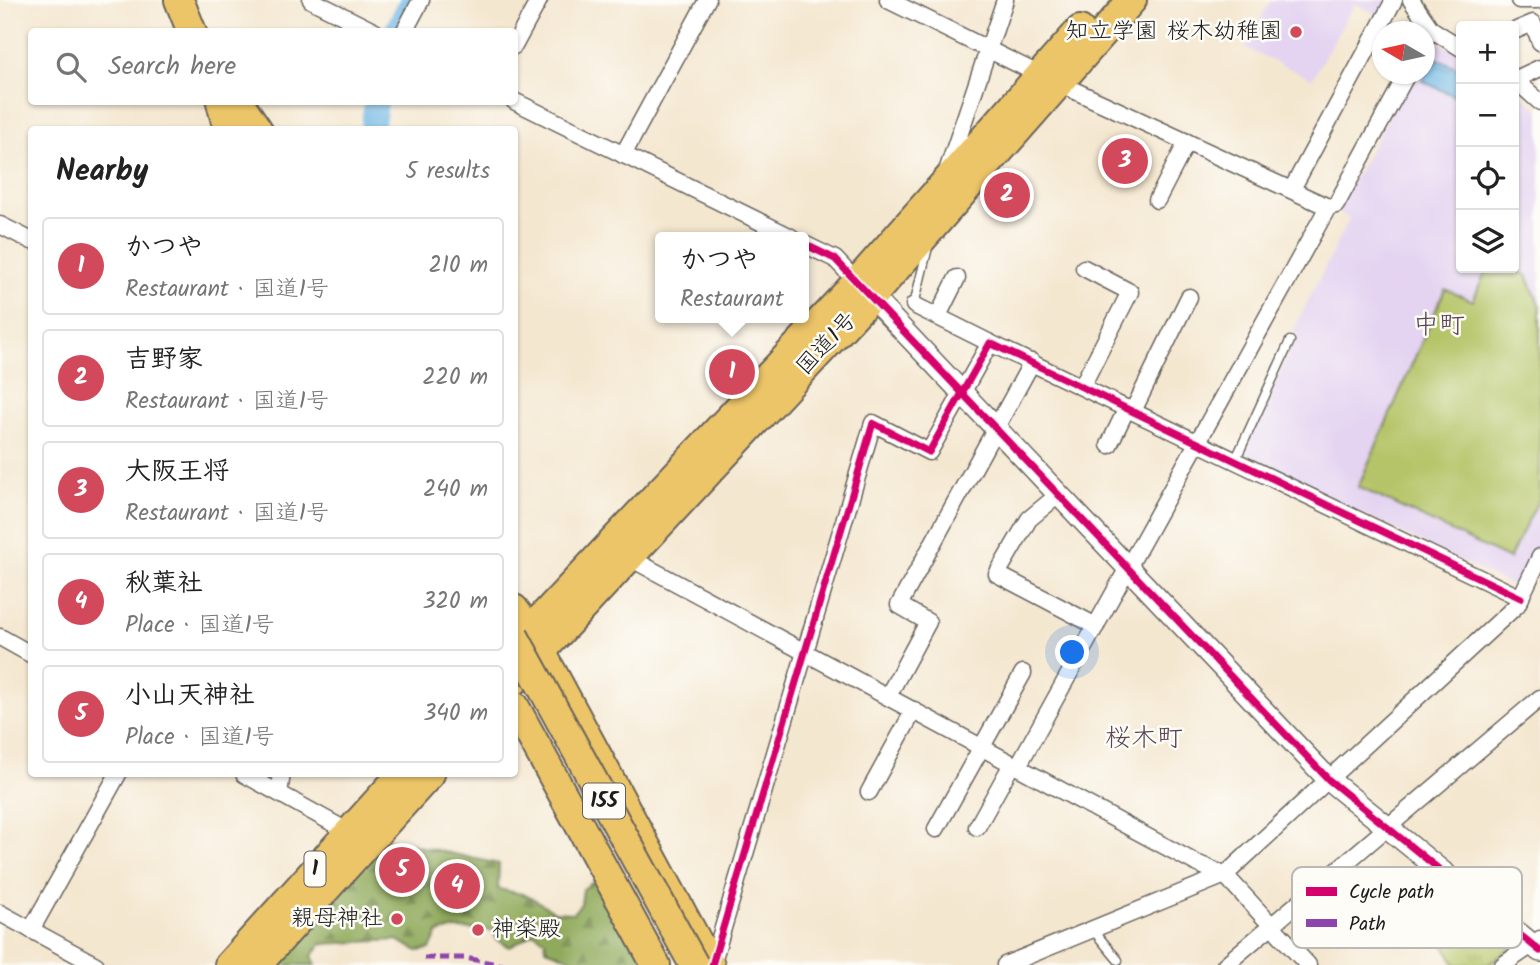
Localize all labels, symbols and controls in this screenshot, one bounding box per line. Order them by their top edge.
place label: 知立学園 桜木幼稚園 [1066,14,1282,50]
north arrow [1372,21,1435,84]
map controls [1456,21,1519,273]
button: + [1456,21,1519,84]
marker: 知立学園 桜木幼稚園 [1288,24,1304,40]
search box [28,28,518,105]
text: Search here [108,46,236,88]
icon: search [52,48,90,86]
button: − [1456,84,1519,147]
pin: 3 [1102,135,1148,187]
button: locate [1456,147,1519,210]
text: Nearby [56,148,148,196]
text: 5 results [405,154,490,190]
pin: 2 [984,169,1030,221]
button: layers [1456,210,1519,273]
text: かつや [125,227,203,269]
popup [655,232,809,323]
text: かつや [680,240,758,282]
text: 1 [78,248,84,284]
text: 210 m [428,248,488,284]
text: Restaurant · 国道1号 [125,272,329,308]
text: Restaurant [680,282,784,318]
street label: 国道1号 [788,304,866,384]
district label: 中町 [1413,305,1465,347]
text: 吉野家 [125,339,203,381]
pin: 1 [709,346,755,398]
text: 2 [74,360,88,396]
text: 220 m [422,360,488,396]
text: Restaurant · 国道1号 [125,384,329,420]
text: 大阪王将 [125,451,229,493]
text: 3 [75,472,87,508]
text: 240 m [423,472,488,508]
text: Restaurant · 国道1号 [125,496,329,532]
text: 秋葉社 [125,563,203,605]
text: 4 [75,584,87,620]
text: 320 m [422,584,488,620]
text: Place · 国道1号 [125,608,275,644]
your location [1055,635,1089,669]
text: 小山天神社 [125,675,255,717]
text: 5 [75,696,87,732]
text: 340 m [423,696,488,732]
district label: 桜木町 [1105,718,1183,760]
text: Place · 国道1号 [125,720,275,756]
road number: 155 [583,784,625,818]
pin: 5 [379,844,425,896]
road number: 1 [304,852,326,886]
pin: 4 [434,860,480,912]
legend [1292,867,1522,948]
text: Cycle path [1349,878,1434,908]
place label: 親母神社 [291,901,383,937]
text: Path [1349,910,1386,940]
marker: 親母神社 [389,911,405,927]
place label: 神楽殿 [492,912,561,948]
marker: 神楽殿 [470,922,486,938]

